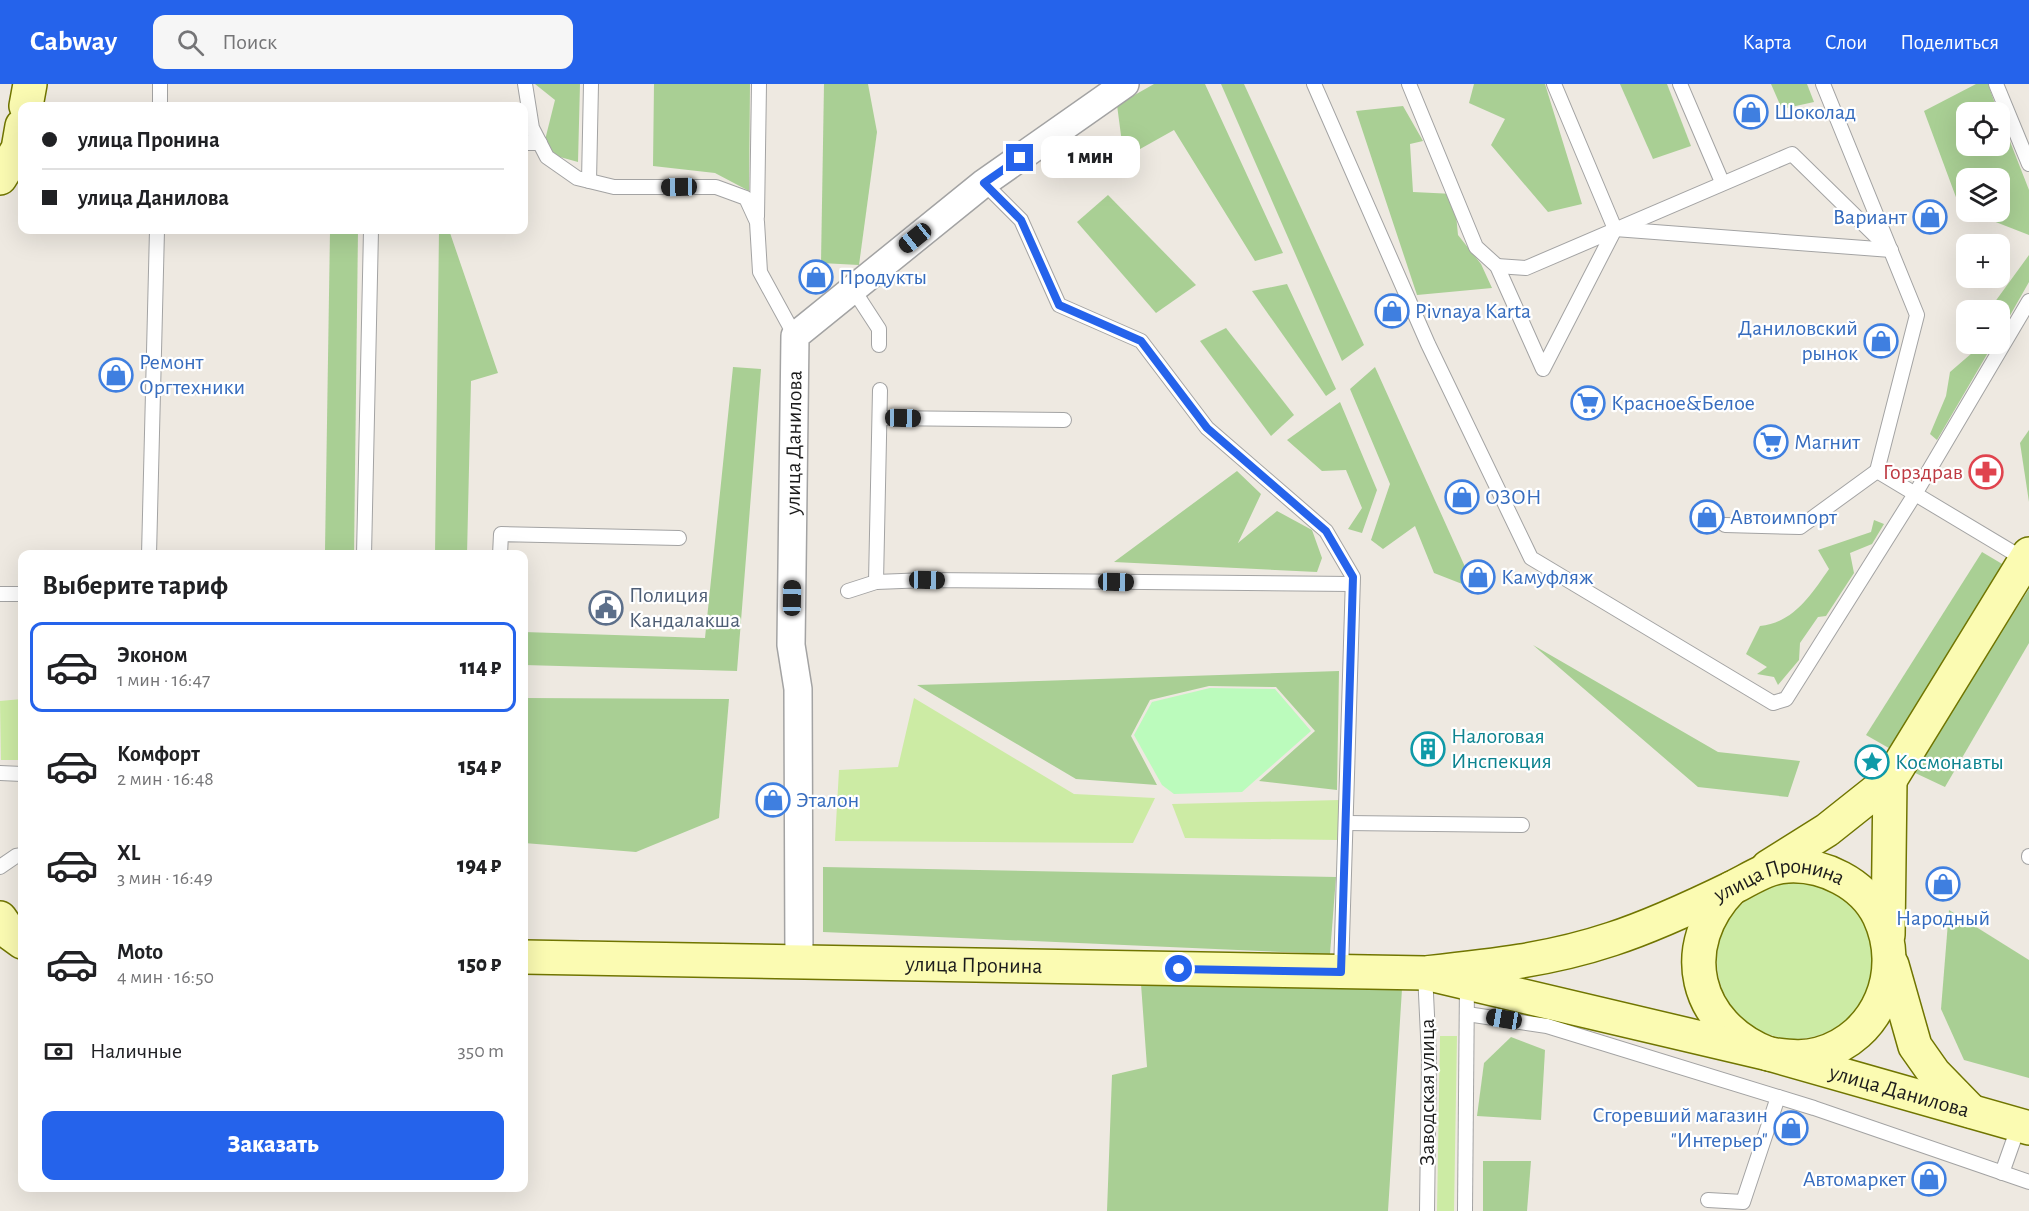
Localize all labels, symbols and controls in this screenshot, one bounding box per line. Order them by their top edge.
search box [153,15,573,69]
icon: search [174,26,207,59]
text: Cabway [30,28,117,56]
text: Поиск [222,31,277,53]
text: Карта [1742,32,1792,53]
text: Слои [1825,32,1867,53]
text: Поделиться [1900,32,1999,53]
shop icon: Шоколад [1733,94,1769,130]
place label: Шоколад [1774,101,1856,123]
map controls [1956,102,2010,354]
button: locate [1956,102,2010,156]
text: улица Пронина [78,129,220,151]
callout: 1 мин [1041,137,1140,179]
route end [1006,144,1033,171]
text: 1 мин [1068,147,1113,167]
button: layers [1956,168,2010,222]
car [661,178,697,196]
text: улица Данилова [78,187,229,209]
shop icon: Вариант [1912,199,1948,235]
place label: Вариант [1833,206,1908,228]
car [895,220,935,256]
button: + [1956,234,2010,288]
shop icon: Продукты [798,259,834,295]
place label: Продукты [839,266,927,288]
shop icon: Pivnaya Karta [1374,293,1410,329]
place label: Pivnaya Karta [1415,300,1531,322]
button: − [1956,300,2010,354]
place label: Даниловский рынок [1738,317,1858,364]
shop icon: Даниловский рынок [1863,323,1899,359]
place label: Ремонт Оргтехники [139,351,245,398]
shop icon: Ремонт Оргтехники [98,357,134,393]
street label: улица Данилова [782,370,806,516]
supermarket icon: Красное&Белое [1570,385,1606,421]
place label: Красное&Белое [1611,392,1755,414]
car [885,409,921,427]
supermarket icon: Магнит [1753,424,1789,460]
place label: Магнит [1794,431,1861,453]
pharmacy icon: Горздрав [1968,454,2004,490]
place label: Горздрав [1883,461,1963,483]
shop icon: ОЗОН [1444,479,1480,515]
place label: ОЗОН [1485,486,1542,508]
shop icon: Автоимпорт [1689,499,1725,535]
place label: Автоимпорт [1730,506,1838,528]
shop icon: Камуфляж [1460,559,1496,595]
place label: Камуфляж [1501,566,1593,588]
car [909,571,945,589]
text: Выберите тариф [42,572,228,599]
car [1098,573,1134,591]
car [783,580,801,616]
place label: Полиция Кандалакша [629,584,740,631]
public building icon: Полиция Кандалакша [588,590,624,626]
icon: car [45,640,99,694]
text: Эконом [117,644,188,666]
text: 114 ₽ [460,656,501,678]
text: 1 мин · 16:47 [117,670,210,690]
place label: Налоговая Инспекция [1451,725,1552,772]
building icon: Налоговая Инспекция [1410,731,1446,767]
icon: car [45,739,99,793]
text: Комфорт [117,743,200,765]
place icon: Космонавты [1854,744,1890,780]
place label: Космонавты [1895,751,2004,773]
text: 154 ₽ [458,755,501,777]
text: 2 мин · 16:48 [117,769,214,789]
shop icon: Эталон [755,782,791,818]
place label: Эталон [796,789,859,811]
icon: car [45,838,99,892]
text: XL [117,842,140,864]
text: 194 ₽ [457,854,501,876]
street label: улица Пронина [1710,855,1848,906]
shop icon: Народный [1925,866,1961,902]
text: 3 мин · 16:49 [117,868,213,888]
place label: Народный [1896,907,1990,929]
icon: car [45,937,99,991]
text: Moto [117,941,163,963]
text: 150 ₽ [458,953,501,975]
street label: улица Пронина [904,953,1043,977]
route start [1165,955,1192,982]
text: 4 мин · 16:50 [117,967,214,987]
car [1485,1007,1523,1031]
street label: Заводская улица [1416,1018,1438,1166]
icon: cash [42,1035,75,1068]
text: Наличные [90,1040,182,1062]
text: 350 m [458,1041,504,1061]
street label: улица Данилова [1826,1061,1972,1121]
place label: Сгоревший магазин "Интерьер" [1592,1104,1768,1151]
shop icon: Сгоревший магазин "Интерьер" [1773,1110,1809,1146]
button: Заказать [42,1111,504,1180]
shop icon: Автомаркет [1911,1161,1947,1197]
place label: Автомаркет [1803,1168,1907,1190]

